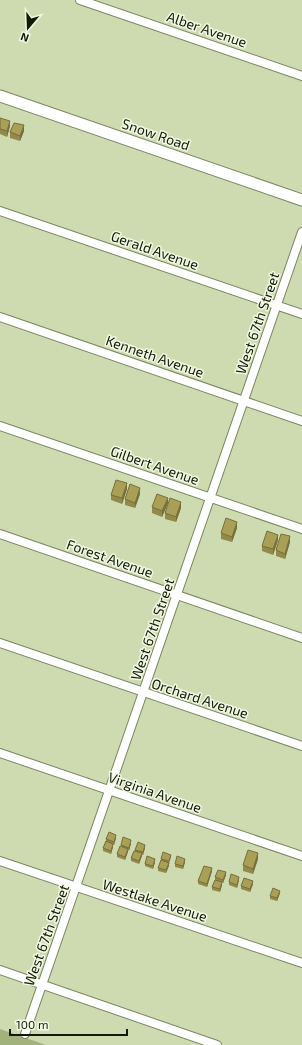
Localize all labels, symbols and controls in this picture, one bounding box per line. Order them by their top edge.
street label: Alber Avenue [165,7,249,51]
north arrow [8,8,48,48]
text: N [19,30,30,45]
street label: Snow Road [120,114,192,154]
street label: Gerald Avenue [109,227,201,273]
street label: West 67th Street [232,270,282,376]
street label: Kenneth Avenue [104,331,206,381]
street label: Gilbert Avenue [108,442,202,488]
street label: Forest Avenue [65,535,155,581]
street label: West 67th Street [127,576,177,682]
street label: Orchard Avenue [150,674,250,722]
street label: Virginia Avenue [106,768,204,816]
street label: Westlake Avenue [101,875,209,925]
street label: West 67th Street [20,882,72,988]
scale bar [10,1011,127,1037]
text: 100 m [16,1017,48,1031]

